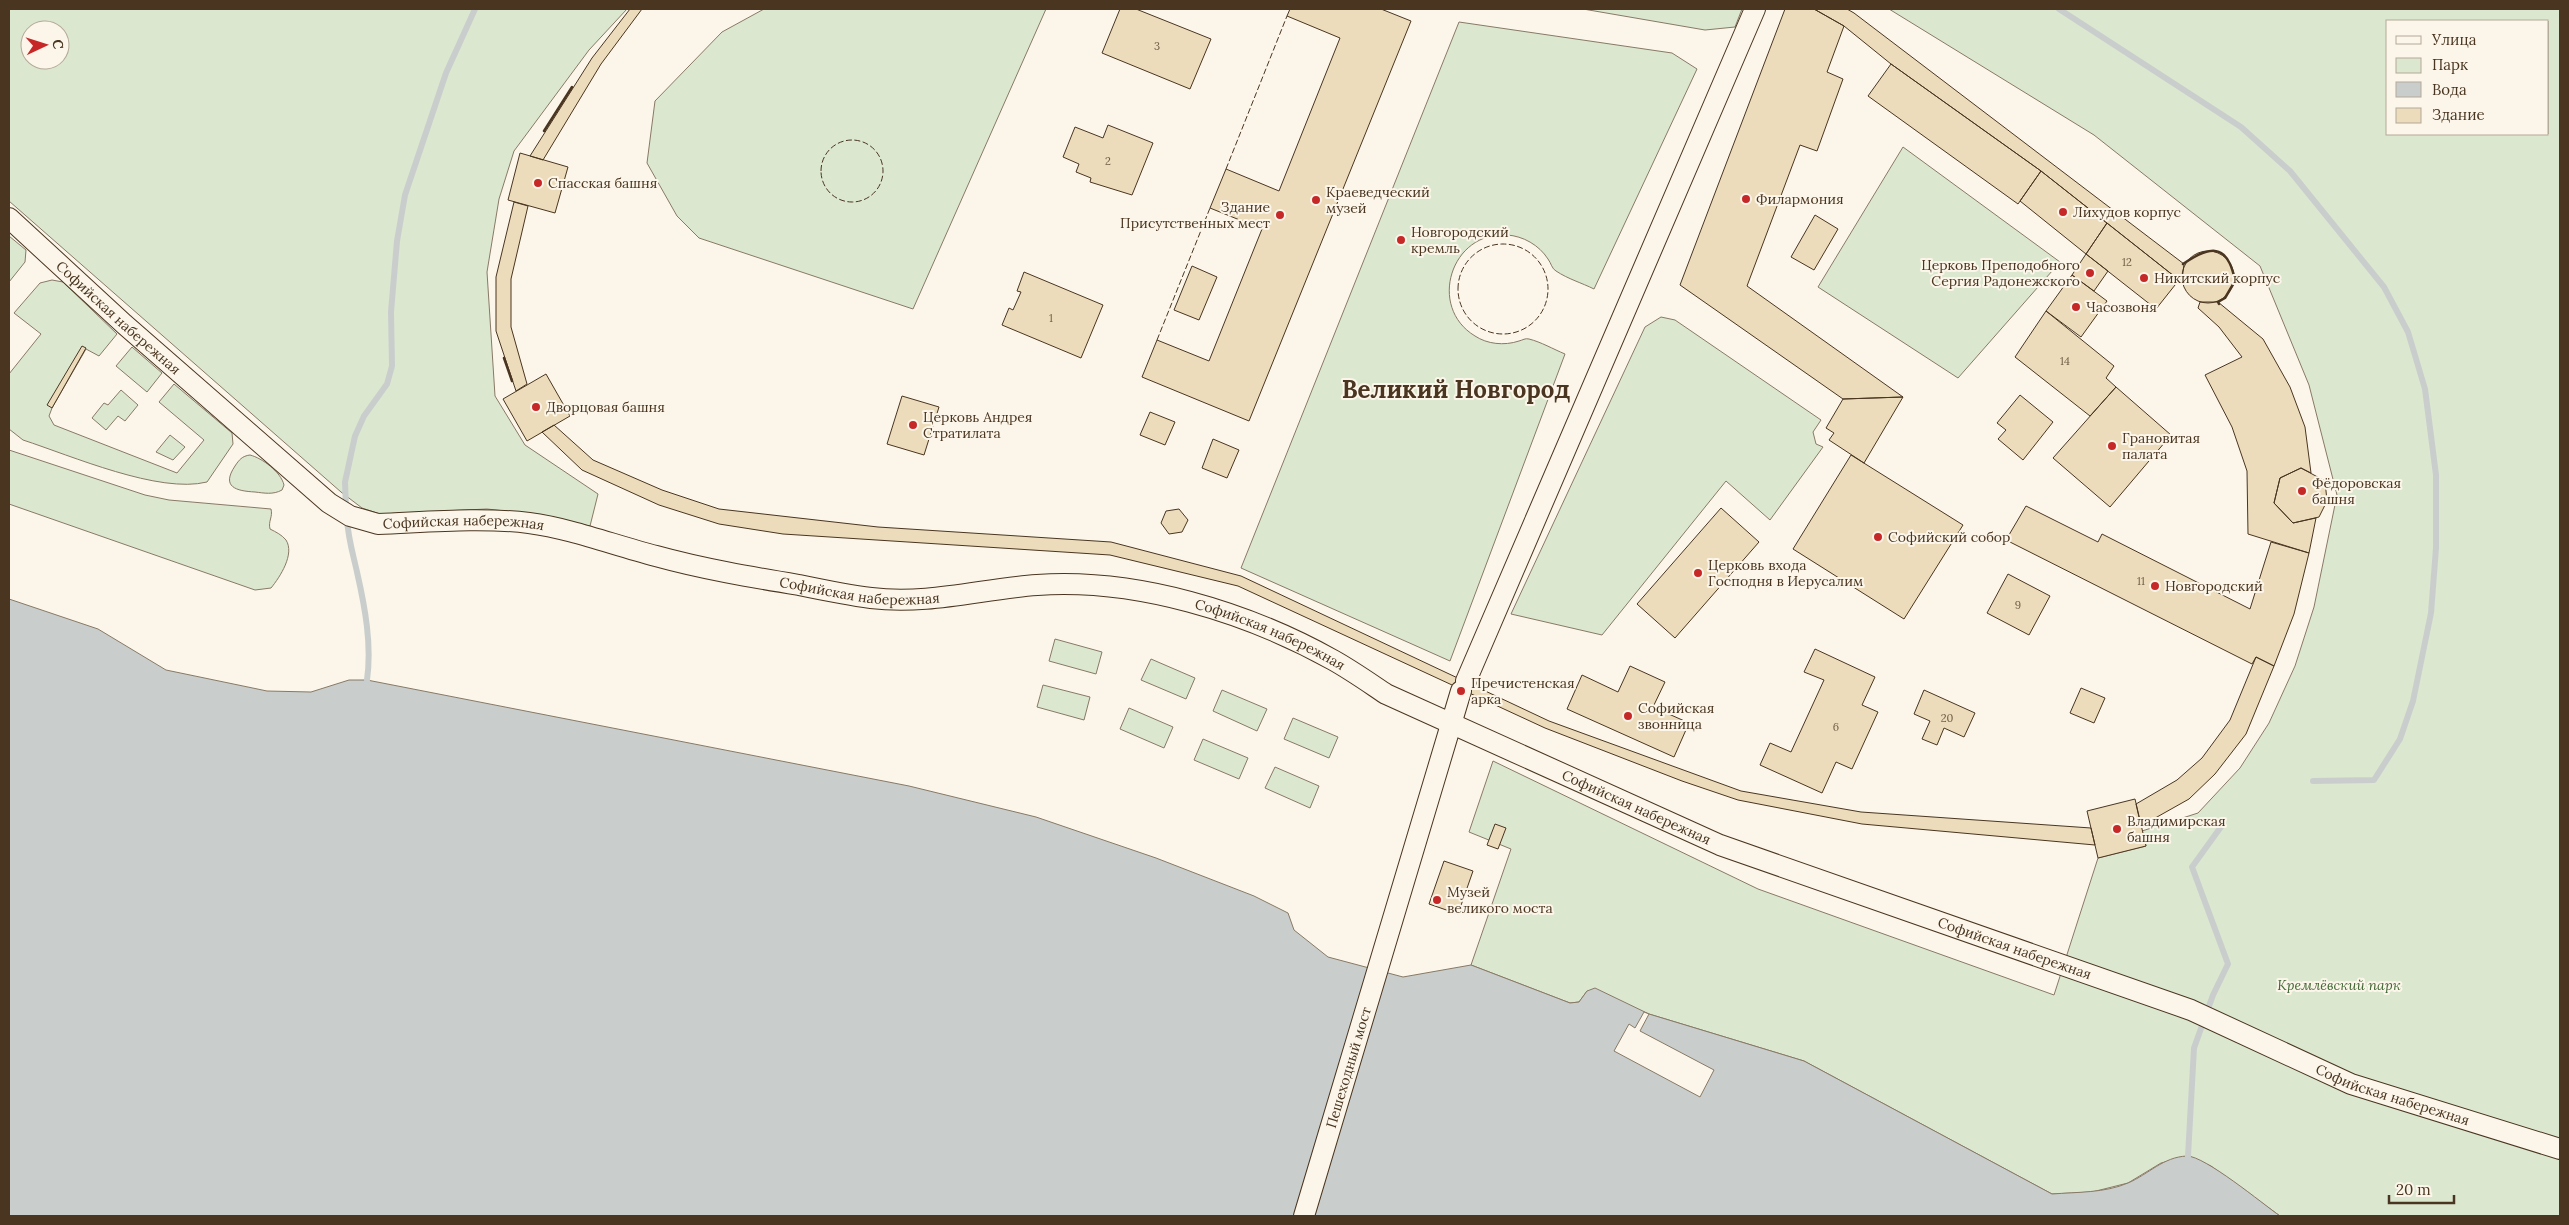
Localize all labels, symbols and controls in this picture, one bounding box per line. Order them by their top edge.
north arrow [20,20,70,70]
legend [2386,20,2549,135]
text: Улица [2431,30,2477,49]
text: С [49,39,67,50]
house number: 3 [1154,39,1160,53]
text: Парк [2432,55,2468,74]
text: Вода [2432,80,2467,99]
text: Здание [2432,105,2485,124]
house number: 2 [1105,154,1111,168]
place label: Спасская башня [548,174,657,192]
marker: Спасская башня [532,177,544,189]
place label: Краеведческий музей [1326,183,1430,217]
place label: Филармония [1756,190,1844,208]
marker: Филармония [1740,193,1752,205]
marker: Краеведческий музей [1310,194,1322,206]
place label: Здание Присутственных мест [1120,198,1270,232]
place label: Лихудов корпус [2073,203,2181,221]
marker: Лихудов корпус [2057,206,2069,218]
marker: Здание Присутственных мест [1274,209,1286,221]
place label: Новгородский кремль [1411,223,1509,257]
marker: Новгородский кремль [1395,234,1407,246]
house number: 12 [2122,255,2132,269]
place label: Церковь Преподобного Сергия Радонежского [1921,256,2080,290]
street label: Софийская набережная [52,257,184,378]
marker: Церковь Преподобного Сергия Радонежского [2084,267,2096,279]
place label: Никитский корпус [2154,269,2280,287]
marker: Никитский корпус [2138,272,2150,284]
place label: Часозвоня [2086,298,2157,316]
marker: Часозвоня [2070,301,2082,313]
house number: 1 [1049,311,1053,325]
house number: 14 [2060,354,2070,368]
district label: Великий Новгород [1342,374,1570,405]
place label: Дворцовая башня [546,398,665,416]
marker: Дворцовая башня [530,401,542,413]
place label: Церковь Андрея Стратилата [923,408,1032,442]
marker: Церковь Андрея Стратилата [907,419,919,431]
place label: Грановитая палата [2122,429,2200,463]
marker: Грановитая палата [2106,440,2118,452]
place label: Фёдоровская башня [2312,474,2401,508]
marker: Фёдоровская башня [2296,485,2308,497]
street label: Софийская набережная [382,511,546,534]
place label: Софийский собор [1888,528,2010,546]
marker: Софийский собор [1872,531,1884,543]
place label: Церковь входа Господня в Иерусалим [1708,556,1863,590]
marker: Церковь входа Господня в Иерусалим [1692,567,1704,579]
street label: Софийская набережная [778,573,941,609]
house number: 11 [2137,574,2145,588]
place label: Новгородский [2165,577,2263,595]
marker: Новгородский [2149,580,2161,592]
street label: Софийская набережная [1193,595,1348,674]
house number: 9 [2015,598,2021,612]
place label: Пречистенская арка [1471,674,1575,708]
marker: Пречистенская арка [1455,685,1467,697]
place label: Софийская звонница [1638,699,1714,733]
marker: Софийская звонница [1622,710,1634,722]
house number: 20 [1941,711,1954,725]
house number: 6 [1833,720,1839,734]
street label: Софийская набережная [1559,766,1714,849]
place label: Владимирская башня [2127,812,2226,846]
marker: Владимирская башня [2111,823,2123,835]
place label: Музей великого моста [1447,883,1553,917]
marker: Музей великого моста [1431,894,1443,906]
street label: Софийская набережная [1935,913,2094,983]
park label: Кремлёвский парк [2277,976,2401,994]
street label: Пешеходный мост [1322,1005,1375,1130]
street label: Софийская набережная [2313,1060,2472,1129]
scale bar [2389,1172,2454,1204]
text: 20 m [2396,1180,2431,1199]

